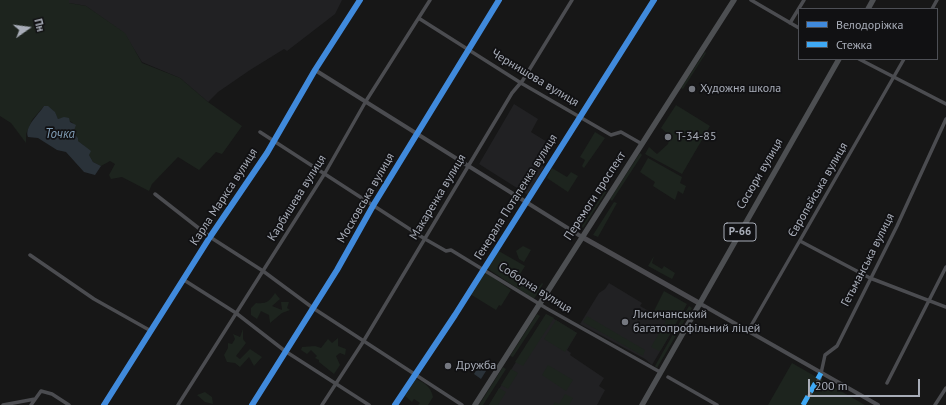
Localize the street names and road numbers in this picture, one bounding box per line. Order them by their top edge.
street label: Чернишова вулиця [489,46,581,110]
street label: Генерала Потапенка вулиця [471,132,561,262]
street label: Сосюри вулиця [734,136,786,212]
street label: Європейська вулиця [785,140,851,240]
street label: Карла Маркса вулиця [187,146,261,248]
street label: Перемоги проспект [561,149,629,243]
street label: Московська вулиця [334,150,398,246]
street label: Карбишева вулиця [265,152,329,244]
street label: Макаренка вулиця [407,152,469,242]
street label: Гетьманська вулиця [838,211,898,309]
road number: Р-66 [724,223,756,241]
street label: Соборна вулиця [496,260,574,316]

